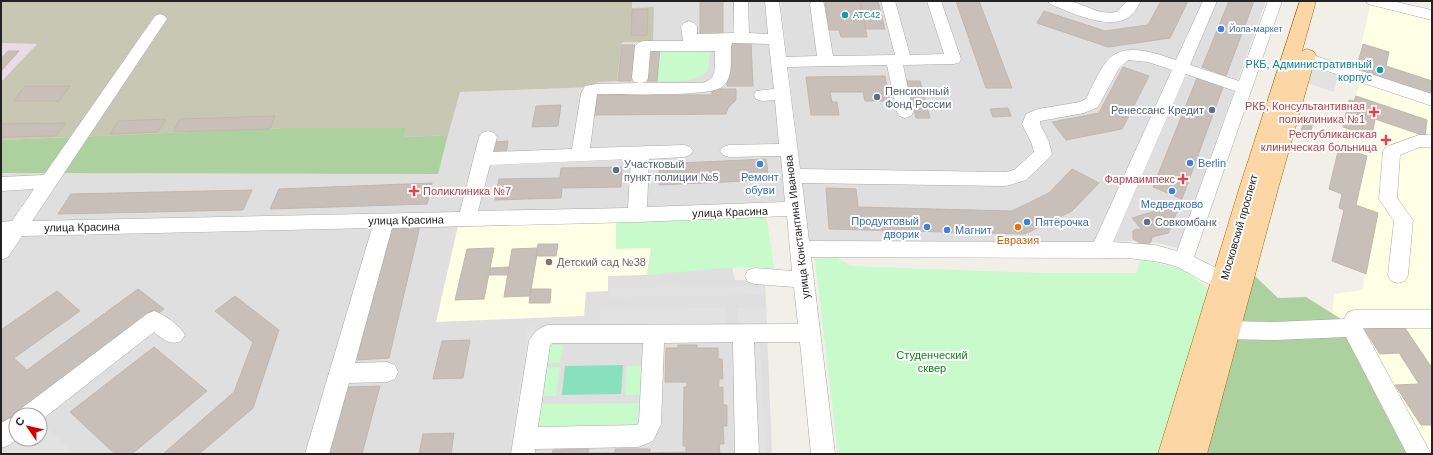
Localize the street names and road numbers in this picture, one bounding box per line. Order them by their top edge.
street label: улица Константина Иванова [782,154,812,300]
street label: Московский проспект [1218,173,1260,281]
street label: улица Красина [692,205,769,219]
street label: улица Красина [368,213,445,227]
street label: улица Красина [44,220,121,234]

